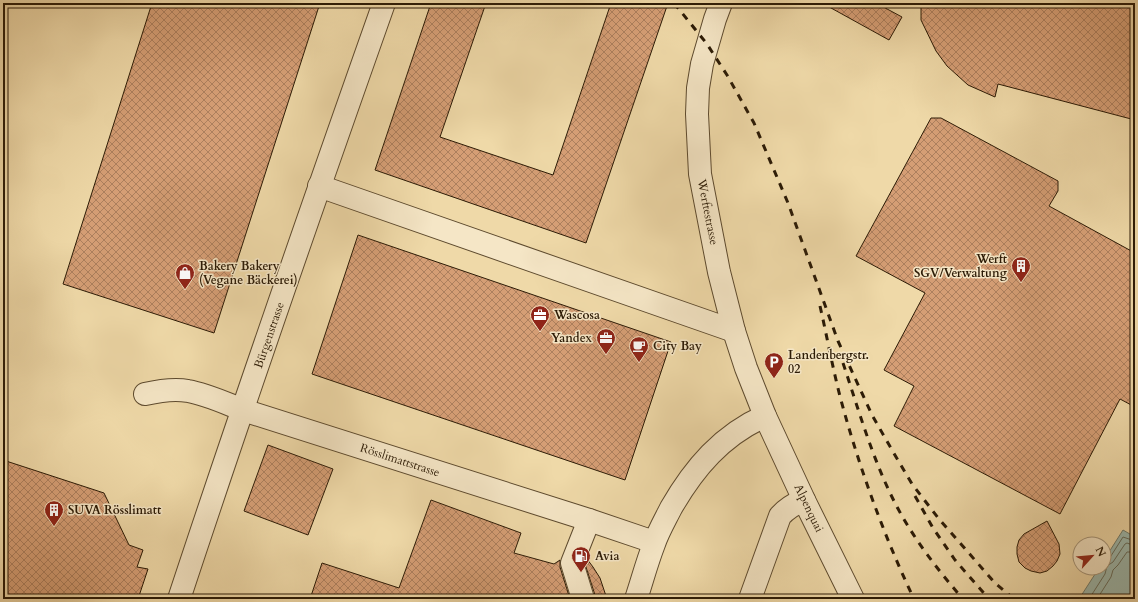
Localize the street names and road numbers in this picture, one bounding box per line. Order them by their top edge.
street label: Werftestrasse [694,177,722,246]
street label: Bürgenstrasse [250,300,288,370]
street label: Rösslimattstrasse [358,440,442,480]
street label: Alpenquai [790,481,828,535]

